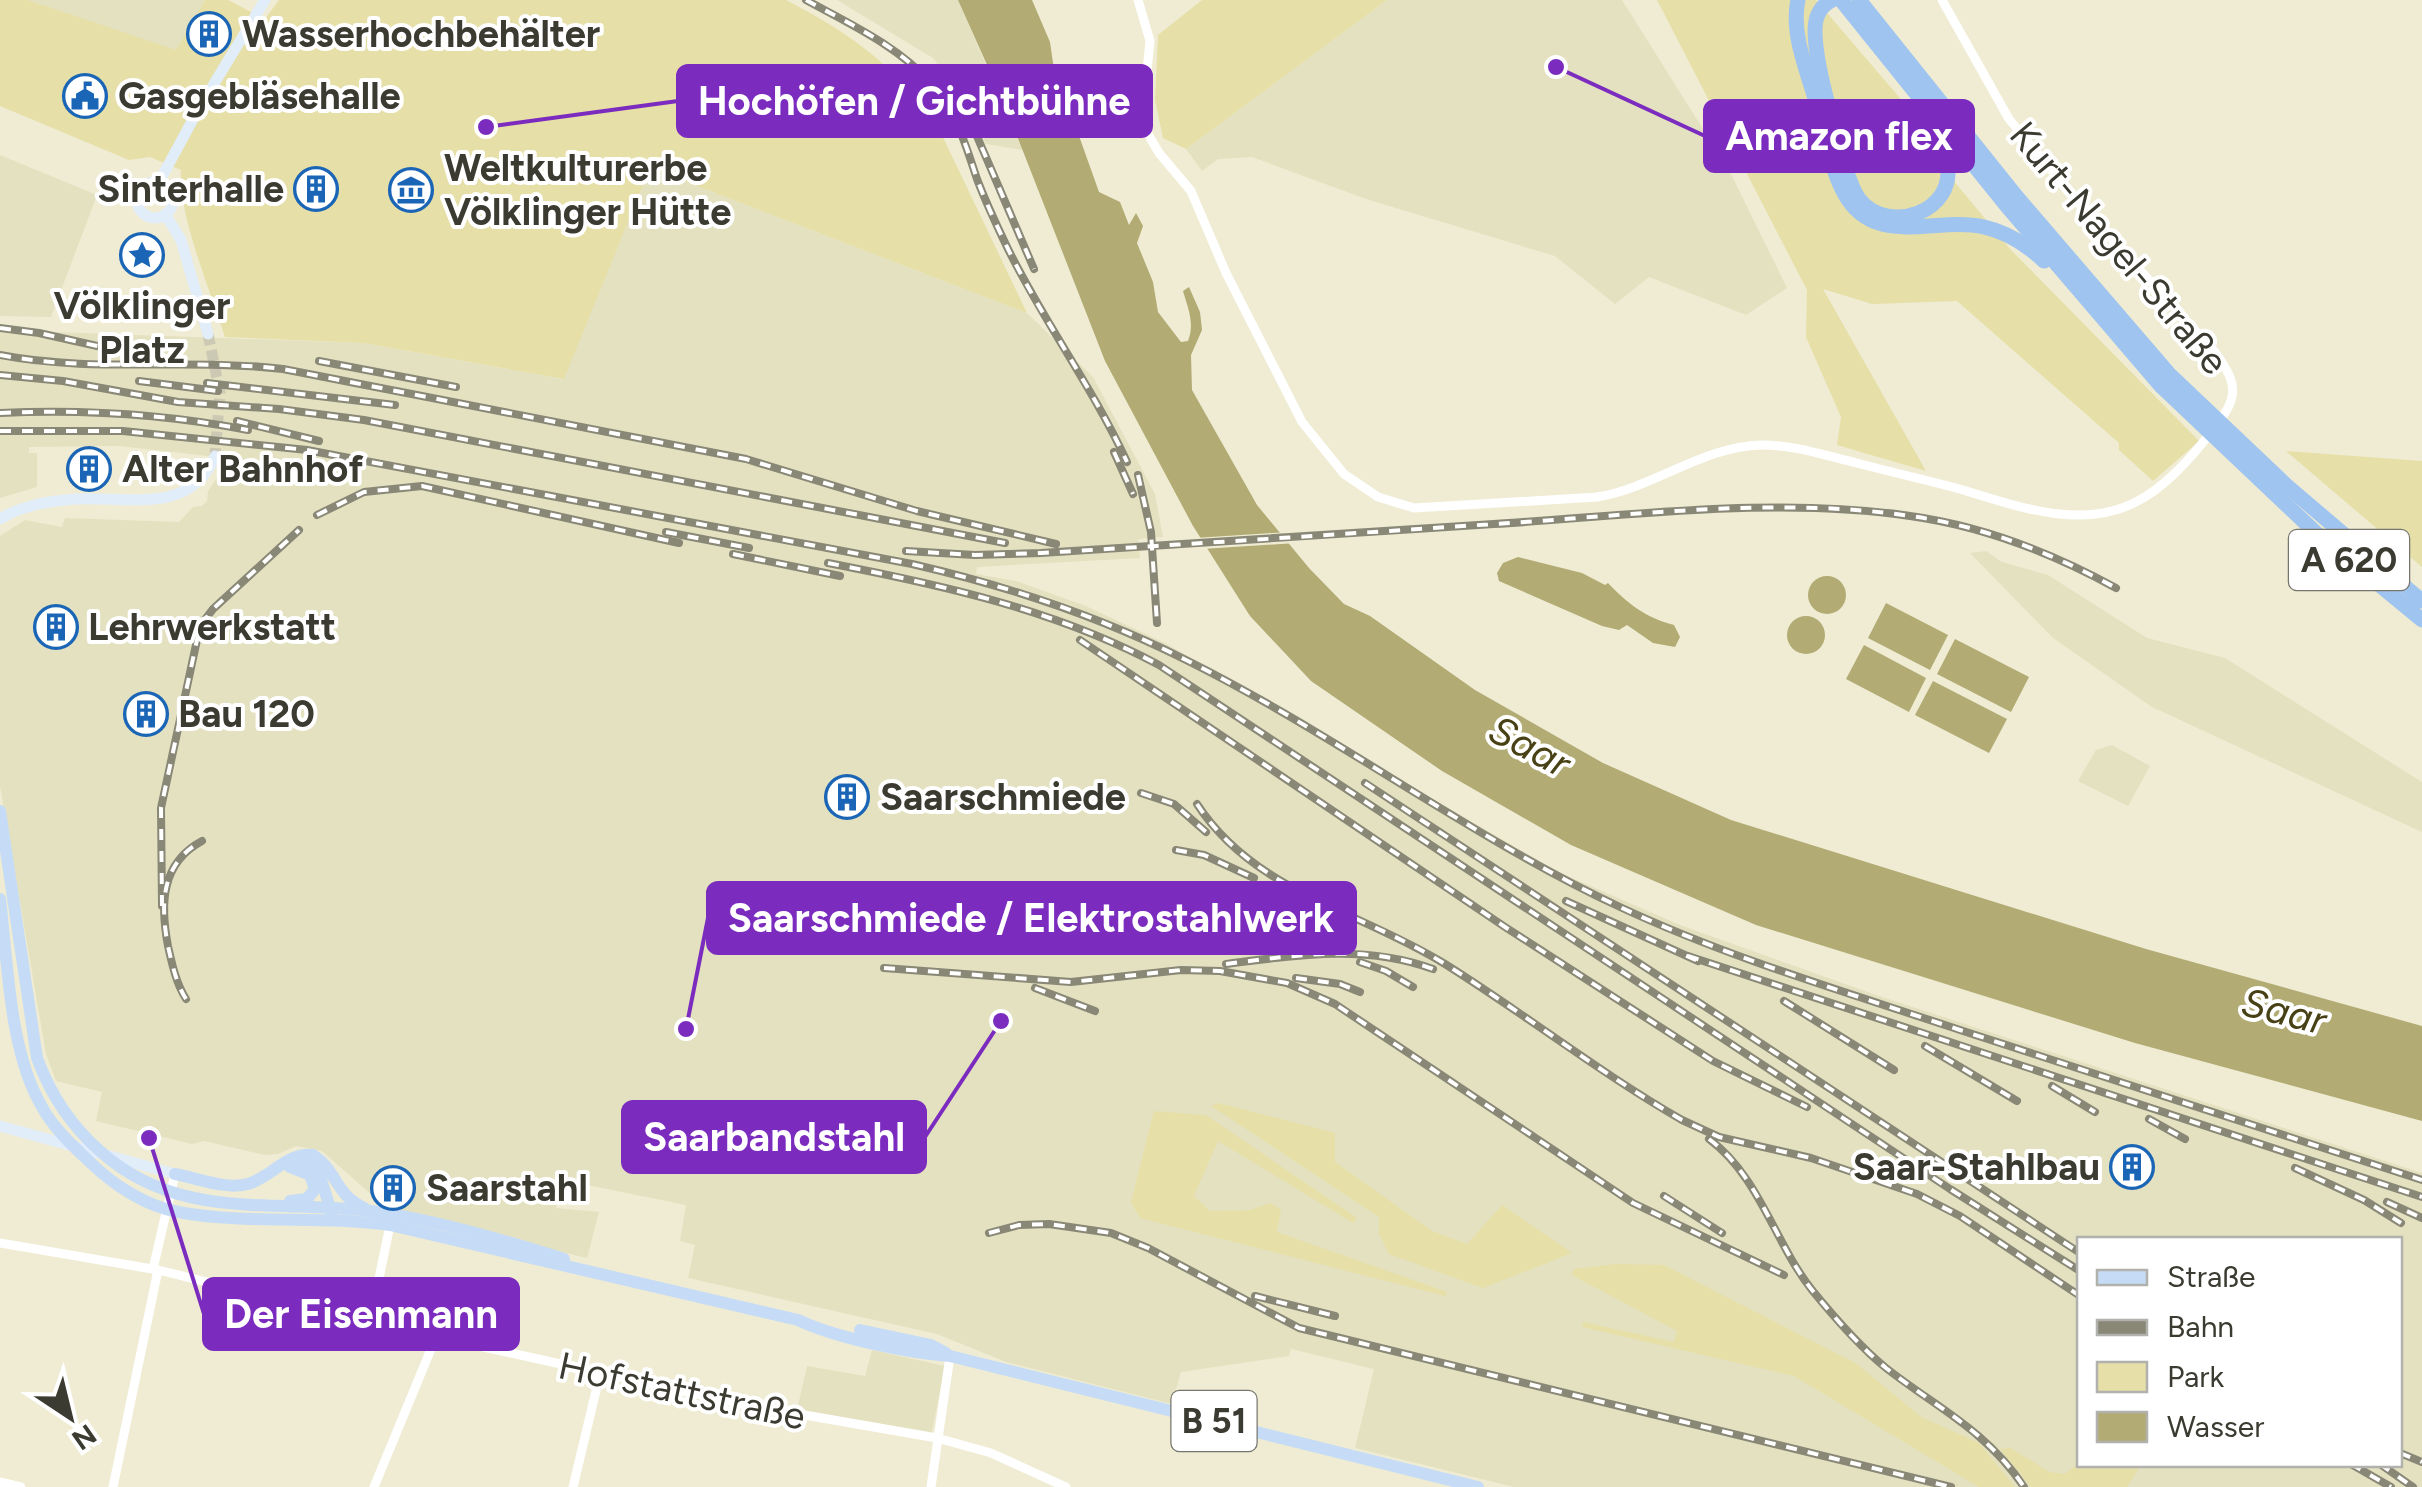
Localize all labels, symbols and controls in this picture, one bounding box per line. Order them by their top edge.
building icon: Wasserhochbehälter [186,11,232,57]
place label: Wasserhochbehälter [242,11,600,57]
callout: Hochöfen / Gichtbühne [678,66,1151,136]
public building icon: Gasgebläsehalle [62,73,108,119]
place label: Gasgebläsehalle [118,73,401,119]
text: Hochöfen / Gichtbühne [698,77,1130,125]
callout: Amazon flex [1705,101,1973,171]
text: Amazon flex [1725,112,1953,160]
street label: Kurt-Nagel-Straße [2000,112,2238,384]
place label: Weltkulturerbe Völklinger Hütte [444,145,731,235]
place label: Sinterhalle [97,166,284,212]
building icon: Sinterhalle [293,166,339,212]
museum icon: Weltkulturerbe Völklinger Hütte [388,167,434,213]
place icon: Völklinger Platz [119,232,165,278]
place label: Völklinger Platz [54,283,230,373]
building icon: Alter Bahnhof [66,446,112,492]
place label: Alter Bahnhof [122,446,363,492]
road number: A 620 [2289,530,2409,590]
building icon: Lehrwerkstatt [33,604,79,650]
place label: Lehrwerkstatt [88,604,336,650]
building icon: Bau 120 [123,691,169,737]
place label: Bau 120 [178,691,315,737]
water label: Saar [1481,705,1580,788]
building icon: Saarschmiede [824,774,870,820]
place label: Saarschmiede [880,774,1126,820]
callout: Saarschmiede / Elektrostahlwerk [708,883,1355,953]
text: Saarschmiede / Elektrostahlwerk [728,894,1335,942]
water label: Saar [2237,977,2332,1045]
callout: Saarbandstahl [623,1102,925,1172]
text: Saarbandstahl [643,1113,905,1161]
place label: Saar-Stahlbau [1853,1144,2100,1190]
building icon: Saar-Stahlbau [2109,1144,2155,1190]
building icon: Saarstahl [370,1165,416,1211]
place label: Saarstahl [426,1165,588,1211]
legend [2077,1237,2402,1467]
text: Straße [2167,1258,2256,1295]
callout: Der Eisenmann [204,1279,518,1349]
text: Der Eisenmann [224,1290,498,1338]
text: Bahn [2167,1308,2234,1345]
street label: Hofstattstraße [554,1342,810,1440]
text: Park [2167,1358,2225,1395]
north arrow [20,1367,120,1467]
road number: B 51 [1172,1391,1256,1451]
text: Wasser [2167,1408,2264,1445]
text: N [66,1417,103,1458]

